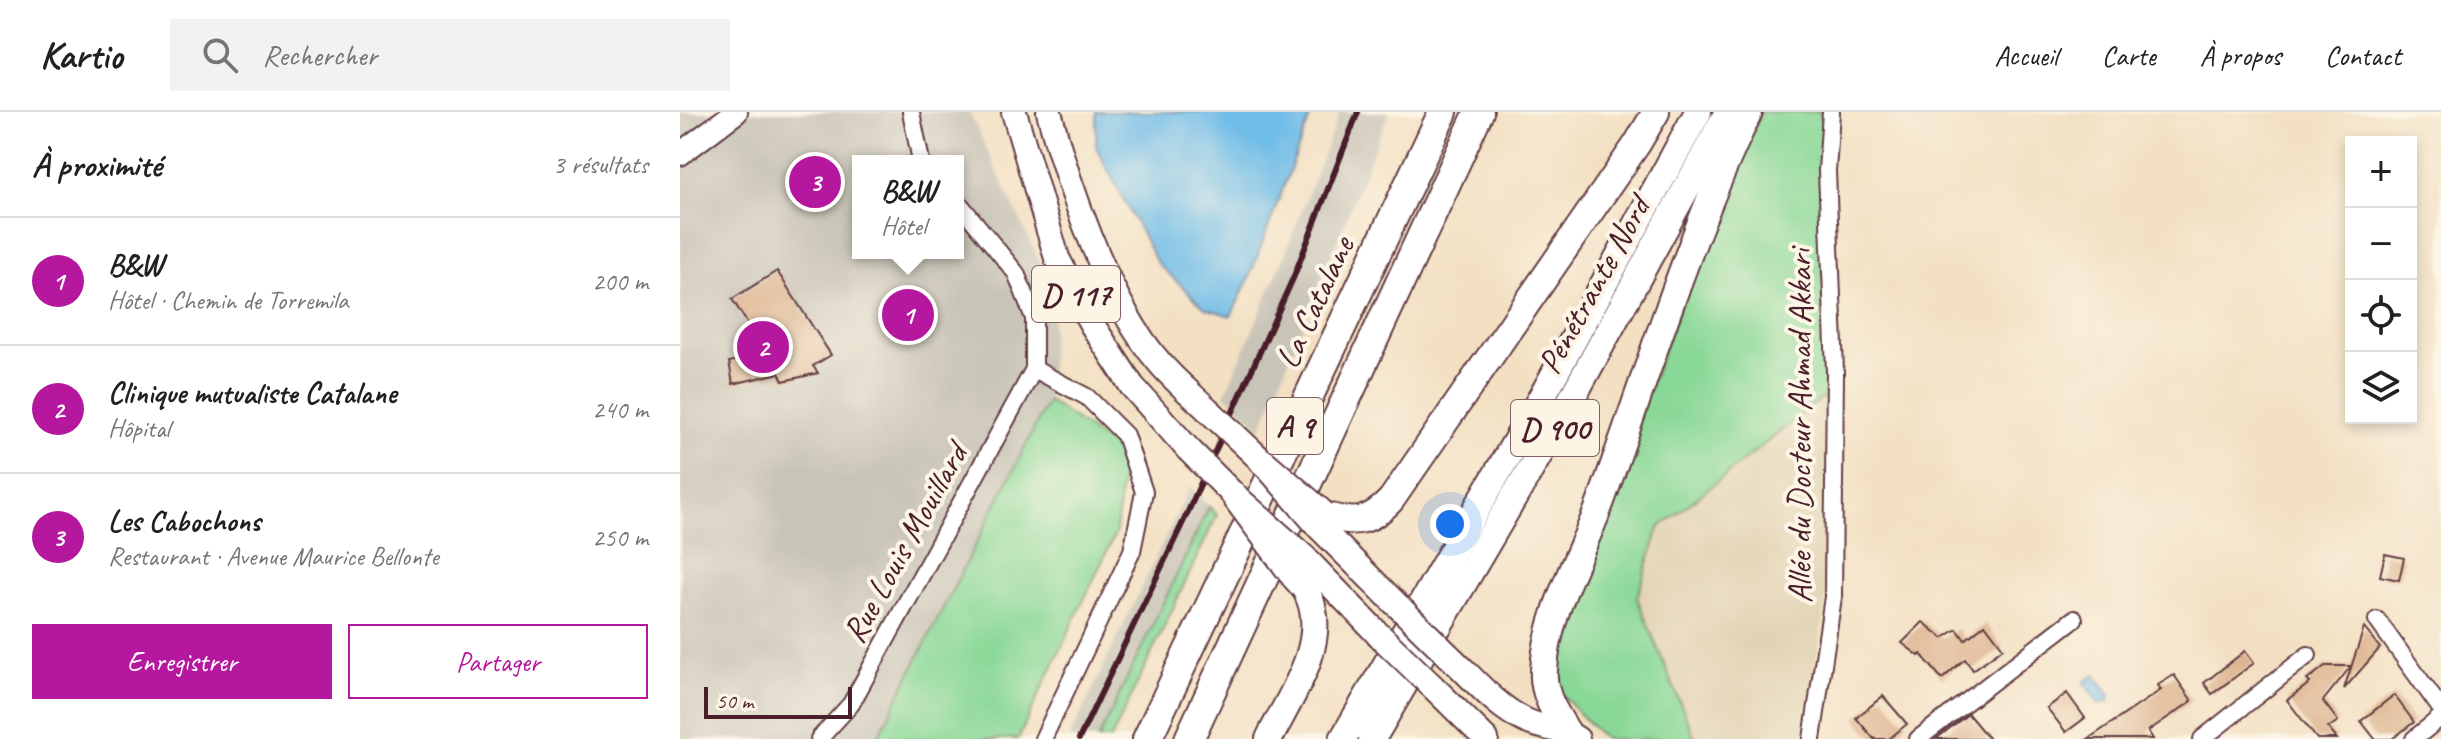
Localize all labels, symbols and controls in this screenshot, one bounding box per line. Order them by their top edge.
search box [170,19,730,91]
text: Kartio [40,32,122,79]
icon: search [198,33,242,77]
text: Rechercher [262,36,377,74]
text: Accueil [1995,38,2058,73]
text: Carte [2102,38,2156,73]
text: À propos [2200,38,2281,73]
text: Contact [2325,38,2401,73]
map controls [2345,136,2417,424]
button: + [2345,136,2417,208]
text: À proximité [32,143,161,186]
text: 3 résultats [553,148,648,181]
pin: 3 [789,152,841,212]
popup [852,155,964,259]
text: B&W [881,172,935,210]
street label: Pénétrante Nord [1527,185,1662,381]
button: − [2345,208,2417,280]
text: Hôtel [881,210,926,243]
street label: La Catalane [1265,228,1364,375]
street label: Allée du Docteur Ahmad Akkari [1778,245,1821,603]
text: B&W [108,246,162,284]
text: 1 [52,265,64,298]
text: 200 m [592,265,648,298]
road number: D 117 [1032,266,1120,322]
button: locate [2345,280,2417,352]
text: Hôtel · Chemin de Torremila [108,284,348,317]
pin: 1 [882,285,934,345]
pin: 2 [737,317,789,377]
button: layers [2345,352,2417,424]
text: Clinique mutualiste Catalane [108,374,396,412]
text: 2 [52,393,64,426]
text: 240 m [592,393,648,426]
road number: A 9 [1267,398,1323,454]
road number: D 900 [1511,400,1599,456]
text: Hôpital [108,412,170,445]
street label: Rue Louis Mouillard [832,431,979,650]
text: Les Cabochons [108,502,261,540]
your location [1430,504,1470,544]
text: 3 [52,521,64,554]
text: 250 m [592,521,648,554]
text: Restaurant · Avenue Maurice Bellonte [108,540,439,573]
button: Enregistrer [32,624,332,699]
button: Partager [348,624,648,699]
scale bar [704,683,852,719]
text: 50 m [716,687,753,715]

